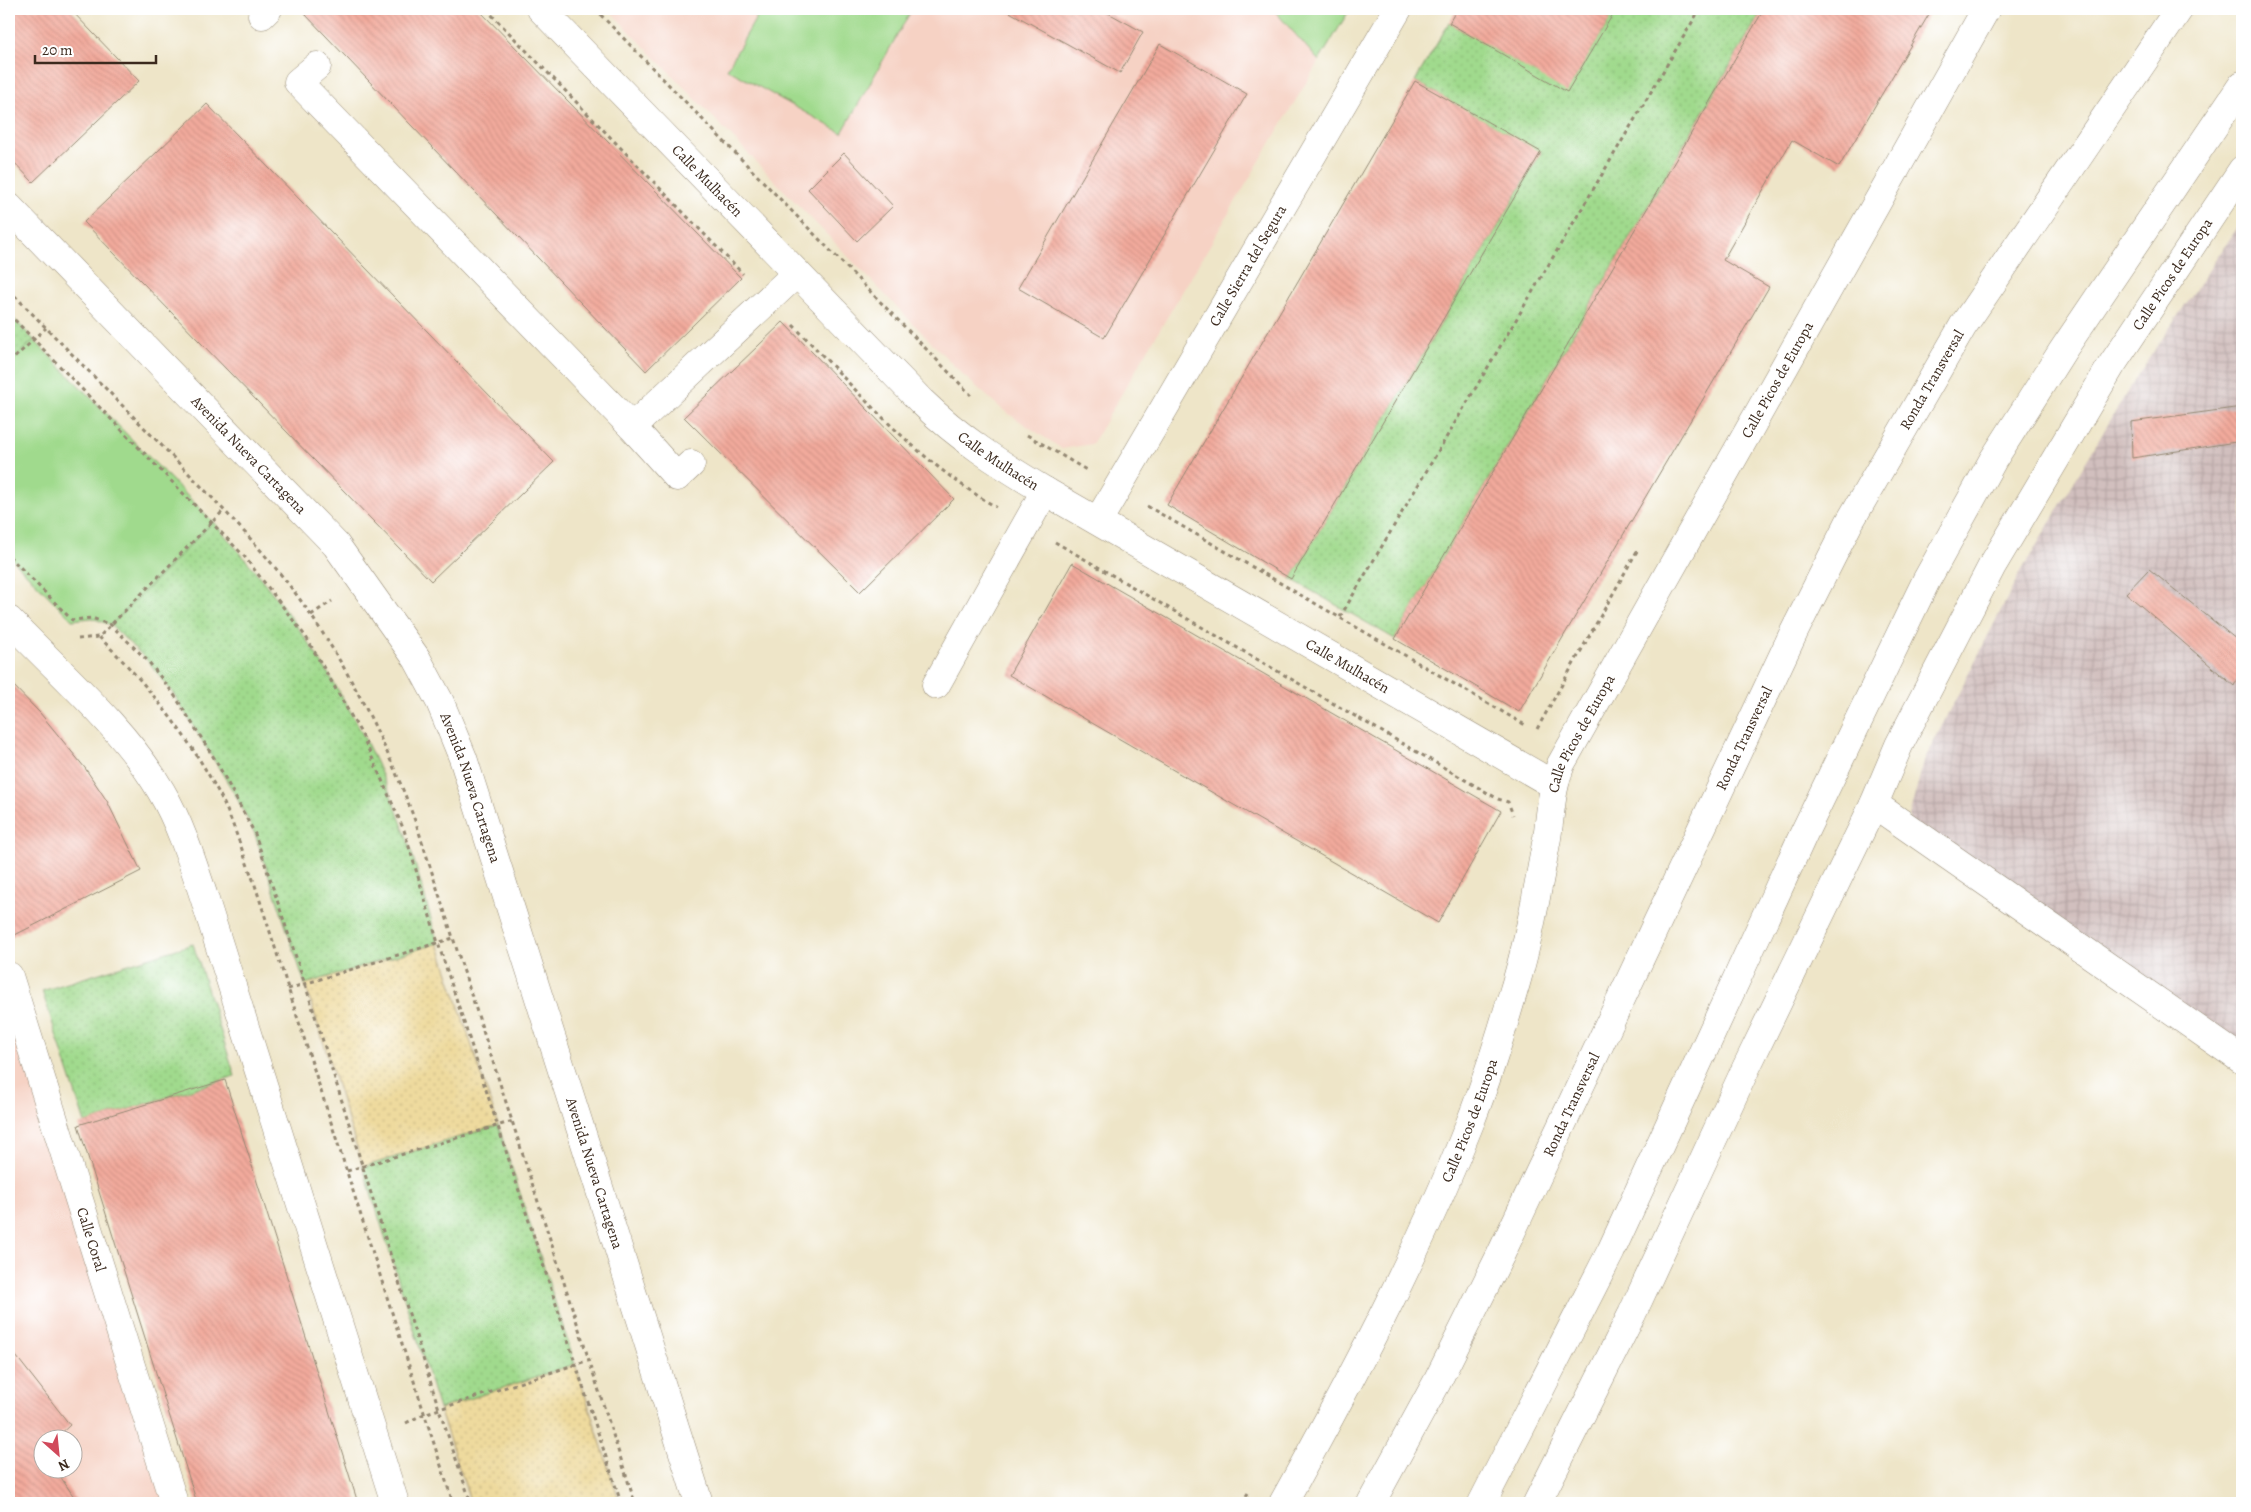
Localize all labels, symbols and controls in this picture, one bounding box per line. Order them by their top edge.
scale bar [35,32,156,64]
text: 20 m [42,40,73,60]
street label: Calle Mulhacén [668,140,747,221]
street label: Calle Sierra del Segura [1204,201,1291,330]
street label: Calle Picos de Europa [2128,214,2217,334]
street label: Calle Picos de Europa [1736,318,1818,442]
street label: Ronda Transversal [1895,326,1969,434]
street label: Avenida Nueva Cartagena [186,391,311,519]
street label: Calle Mulhacén [954,427,1043,495]
street label: Calle Mulhacén [1302,634,1393,698]
street label: Calle Picos de Europa [1543,671,1619,794]
street label: Ronda Transversal [1711,683,1777,794]
street label: Avenida Nueva Cartagena [435,709,506,865]
street label: Ronda Transversal [1538,1049,1605,1160]
street label: Calle Picos de Europa [1437,1056,1502,1185]
street label: Avenida Nueva Cartagena [561,1094,628,1251]
street label: Calle Coral [72,1205,111,1274]
north arrow [32,1430,82,1480]
text: N [55,1454,73,1476]

